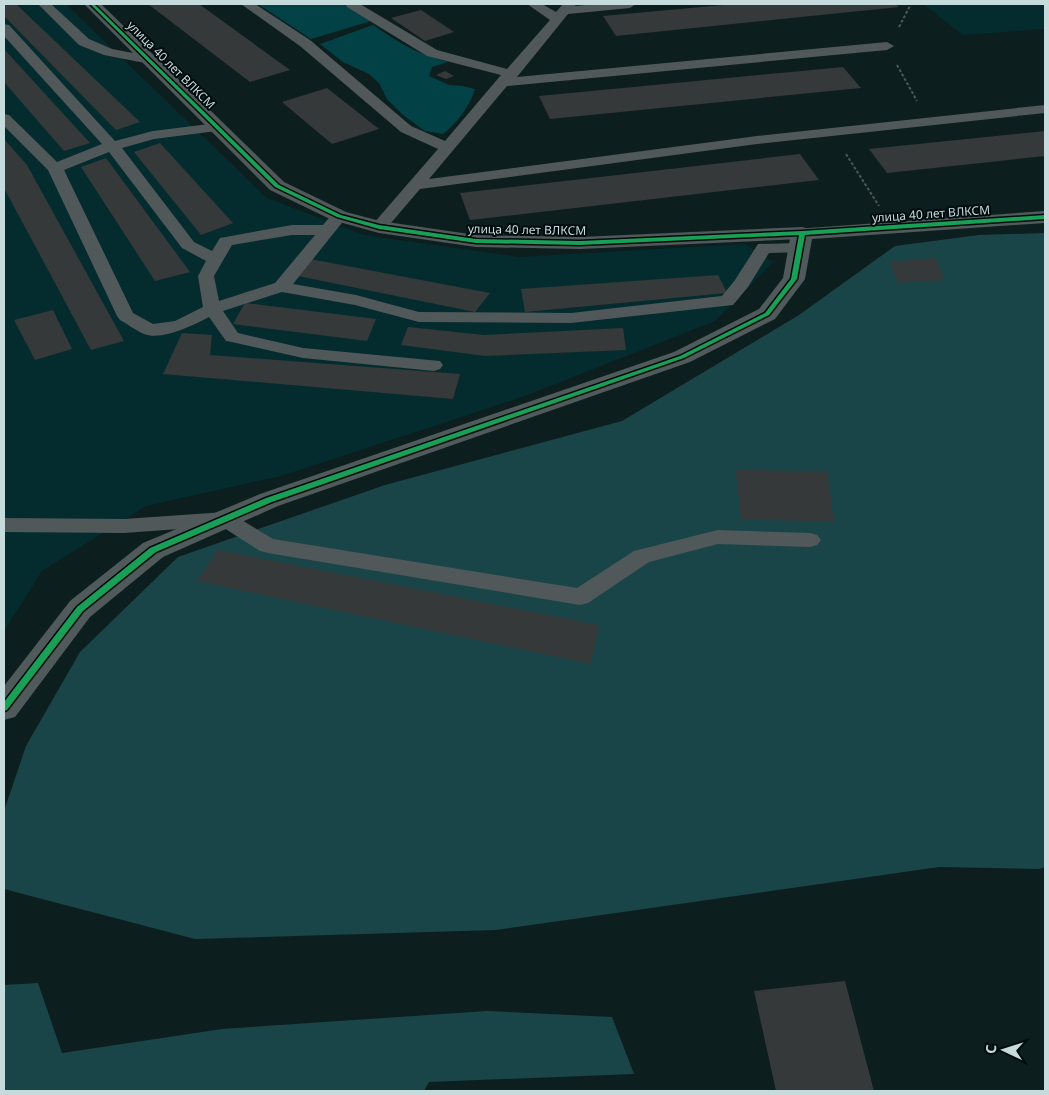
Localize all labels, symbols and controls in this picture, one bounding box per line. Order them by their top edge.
street label: улица 40 лет ВЛКСМ [124,17,219,112]
street label: улица 40 лет ВЛКСМ [871,201,991,226]
street label: улица 40 лет ВЛКСМ [468,220,586,239]
north arrow [979,1025,1029,1075]
text: С [981,1044,1000,1054]

